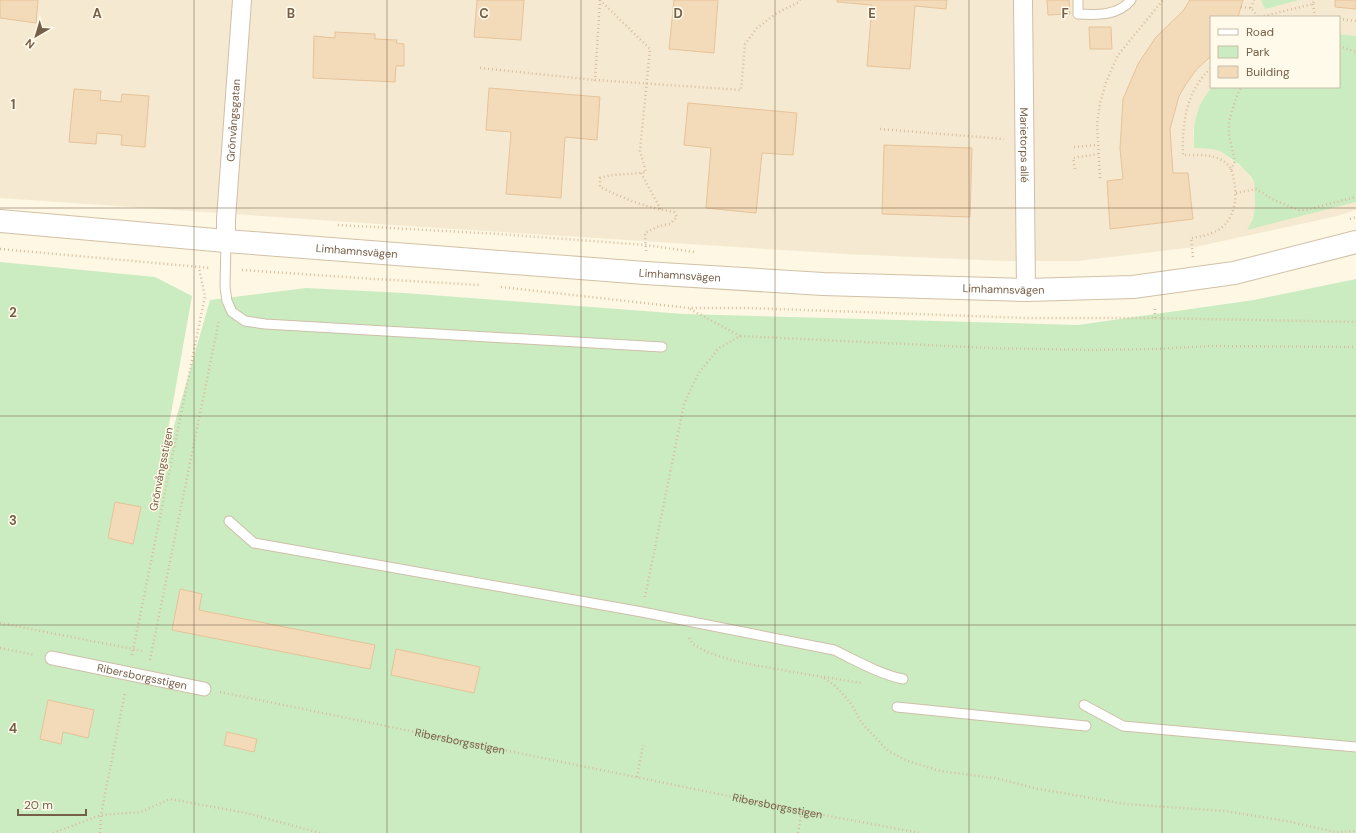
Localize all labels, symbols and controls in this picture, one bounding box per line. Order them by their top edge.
text: A [92,5,102,22]
text: B [287,5,295,22]
text: C [479,5,489,22]
text: D [673,5,683,22]
text: E [868,5,876,22]
text: F [1061,5,1069,22]
north arrow [16,16,56,56]
legend [1210,16,1340,88]
text: Road [1246,24,1274,40]
text: N [22,36,37,52]
text: Park [1246,44,1270,60]
text: Building [1246,64,1290,80]
street label: Grönvångsgatan [223,78,243,162]
text: 1 [11,96,15,113]
street label: Marietorps allé [1017,107,1032,183]
street label: Limhamnsvägen [315,241,398,261]
street label: Limhamnsvägen [638,266,721,285]
street label: Limhamnsvägen [962,281,1045,297]
text: 2 [9,304,17,321]
street label: Grönvångsstigen [146,426,176,512]
text: 3 [9,512,17,529]
street label: Ribersborgsstigen [96,660,188,692]
text: 4 [9,720,17,737]
street label: Ribersborgsstigen [414,725,506,757]
street label: Ribersborgsstigen [731,790,824,822]
scale bar [18,791,86,817]
text: 20 m [24,797,53,813]

